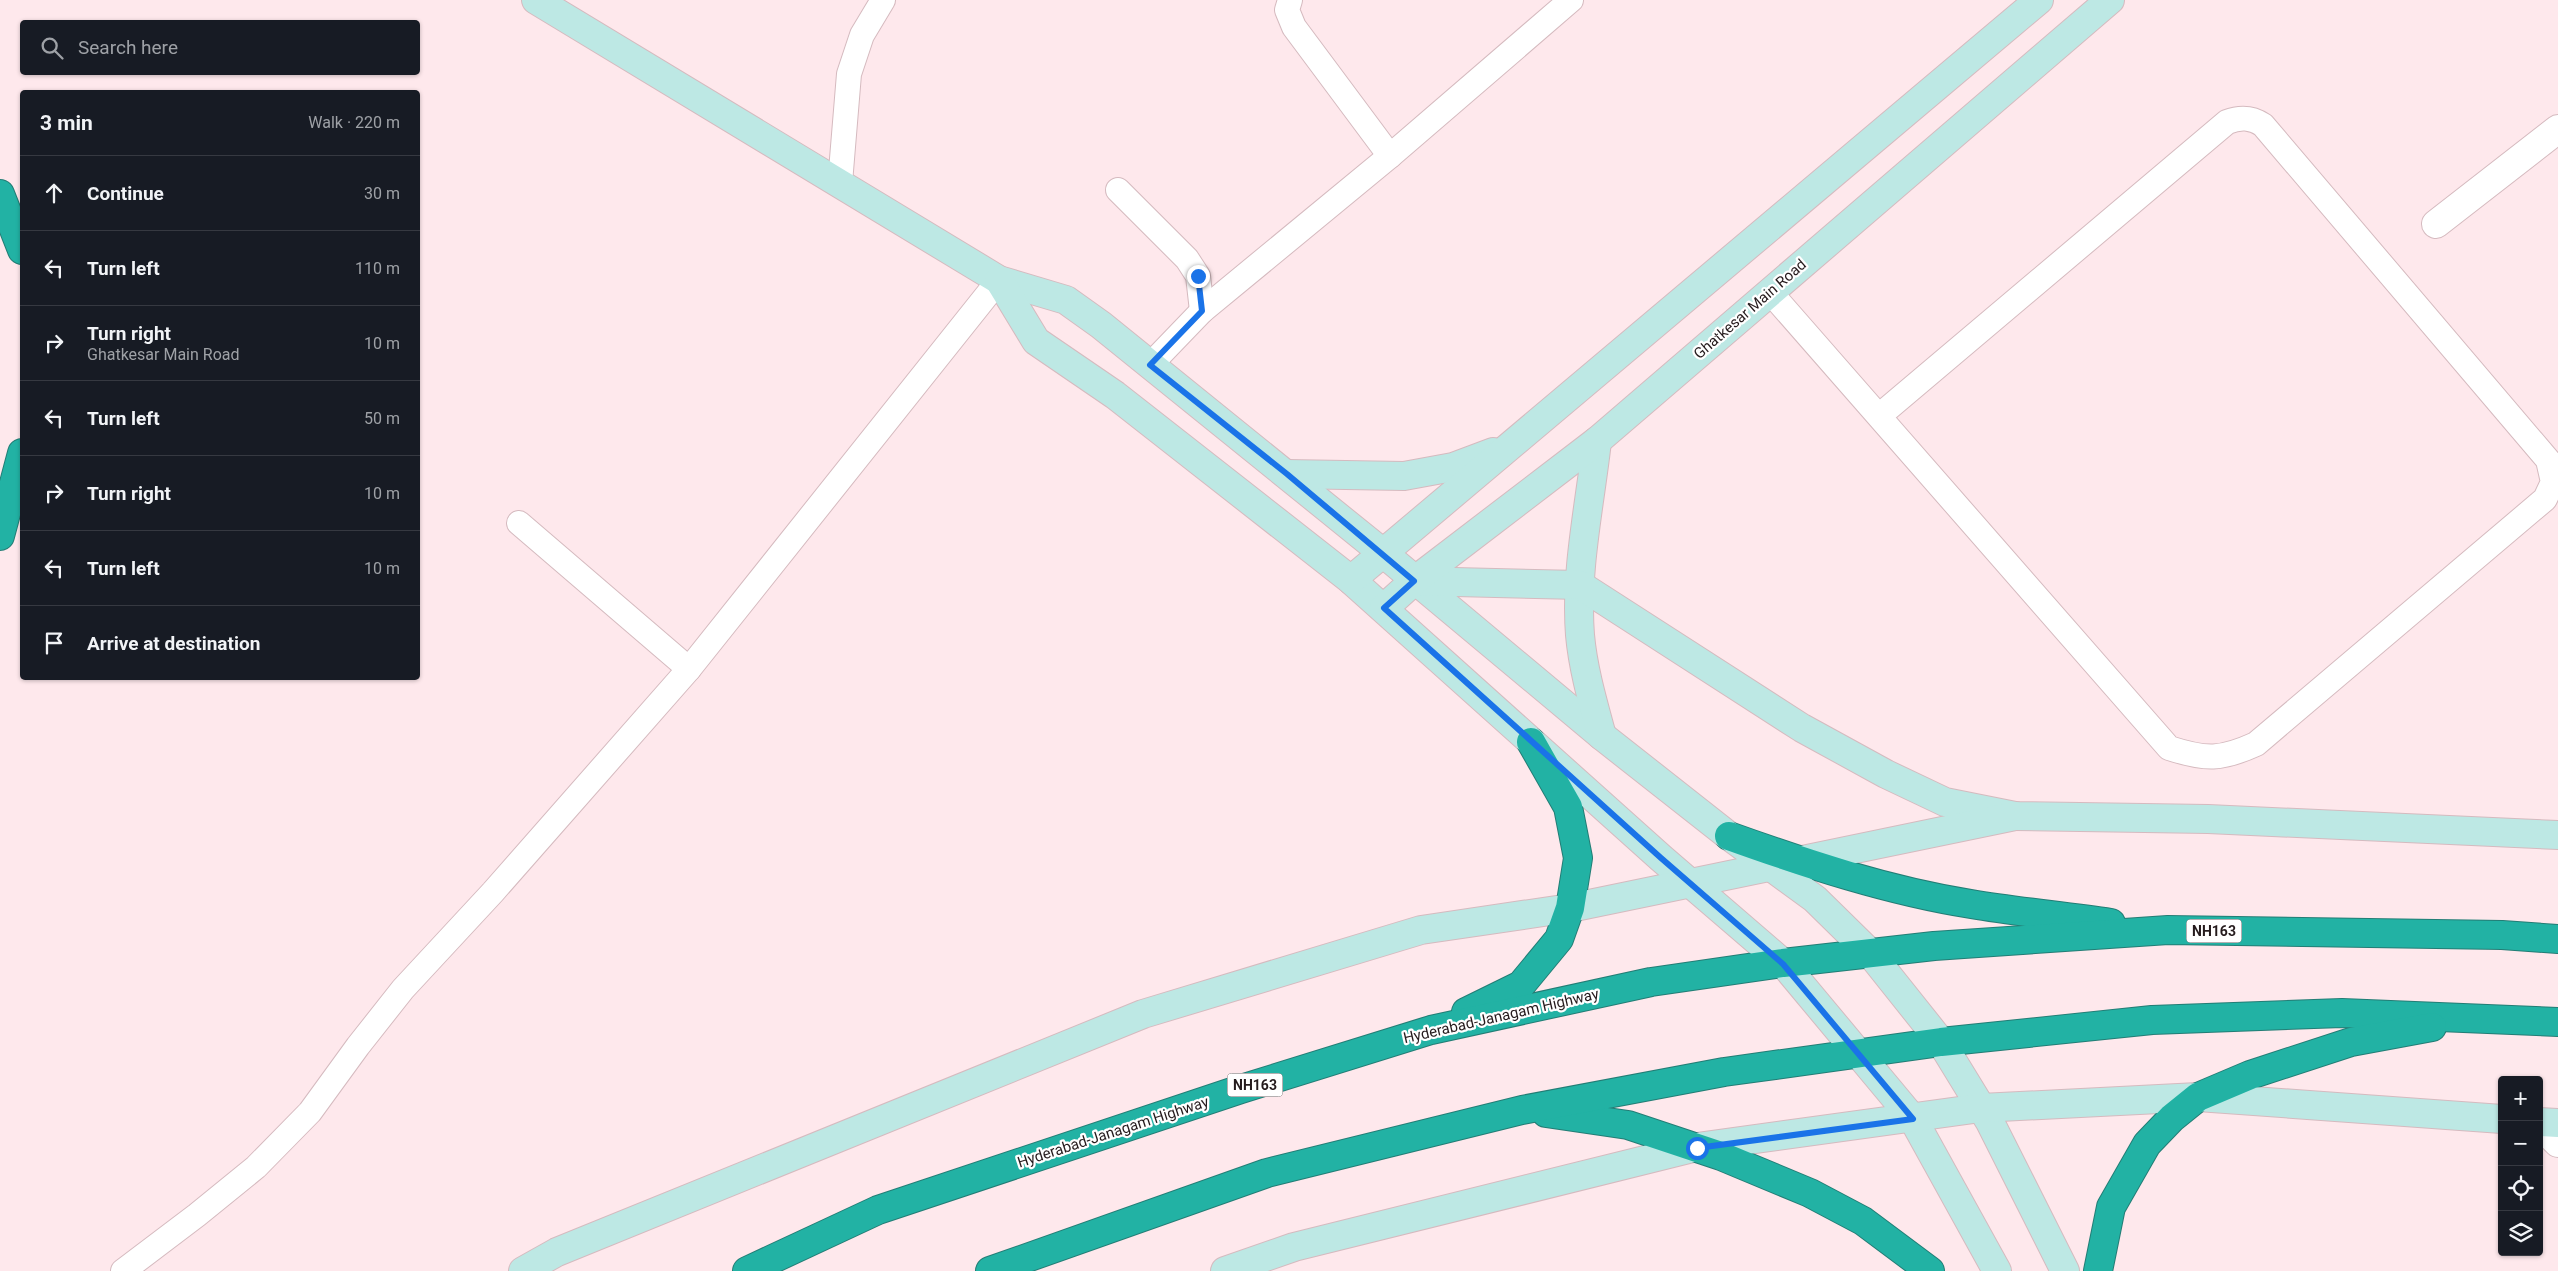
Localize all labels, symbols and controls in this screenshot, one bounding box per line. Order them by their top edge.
search box [20,20,420,75]
icon: search [38,34,66,62]
text: Search here [78,36,178,59]
text: 3 min [40,111,93,135]
text: Walk · 220 m [308,113,400,132]
icon: ahead [40,179,68,207]
text: Continue [87,182,164,205]
text: 30 m [364,184,400,203]
icon: left [40,254,68,282]
street label: Ghatkesar Main Road [1690,255,1810,363]
text: Turn left [87,257,160,280]
text: 110 m [355,259,400,278]
route end [1187,265,1210,288]
text: Turn right [87,322,171,345]
icon: right [40,329,68,357]
text: 10 m [364,334,400,353]
text: Ghatkesar Main Road [87,345,240,364]
icon: left [40,404,68,432]
text: Turn left [87,407,160,430]
text: 50 m [364,409,400,428]
icon: right [40,479,68,507]
text: Turn right [87,482,171,505]
text: 10 m [364,484,400,503]
icon: left [40,554,68,582]
text: Turn left [87,557,160,580]
text: 10 m [364,559,400,578]
icon: arrive [40,629,68,657]
text: Arrive at destination [87,632,260,655]
road number: NH163 [2186,919,2242,942]
street label: Hyderabad-Janagam Highway [1402,985,1600,1047]
road number: NH163 [1228,1074,1282,1096]
map controls [2498,1076,2543,1256]
button: + [2498,1076,2543,1121]
street label: Hyderabad-Janagam Highway [1015,1093,1211,1171]
button: − [2498,1121,2543,1166]
route start [1686,1137,1709,1160]
button: locate [2498,1166,2543,1211]
button: layers [2498,1211,2543,1256]

